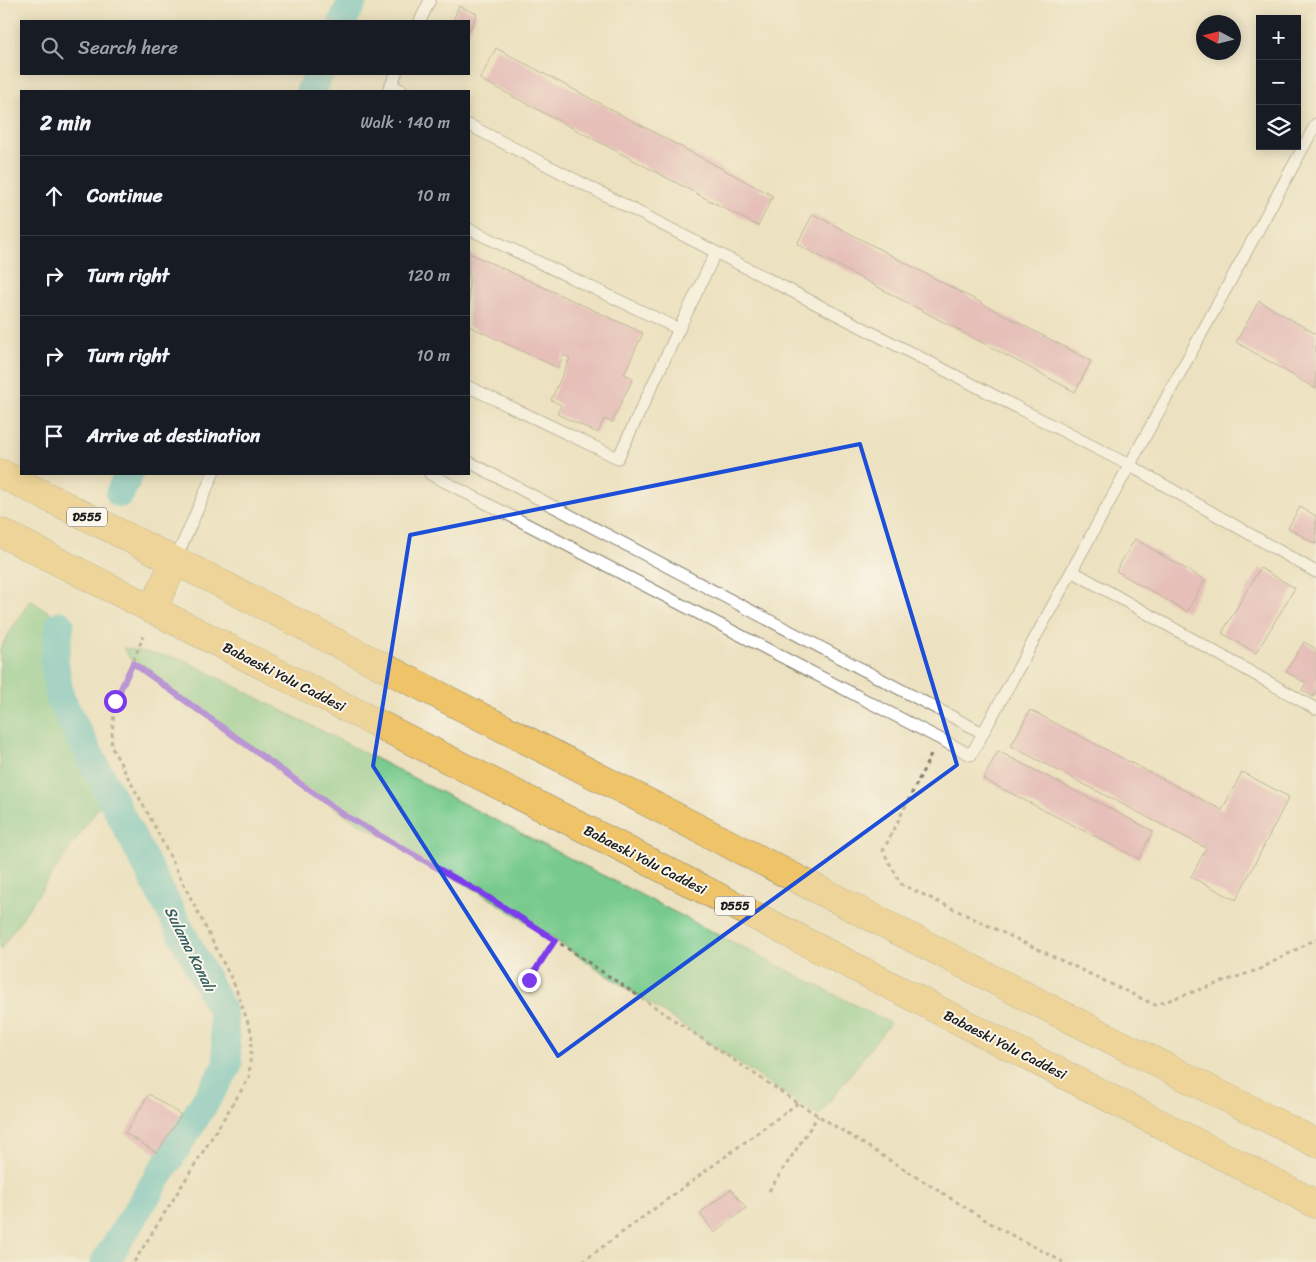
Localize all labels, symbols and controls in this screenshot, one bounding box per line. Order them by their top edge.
north arrow [1196,15,1241,60]
map controls [1256,15,1301,150]
button: + [1256,15,1301,60]
search box [20,20,470,75]
text: Search here [78,31,178,64]
icon: search [38,34,66,62]
button: − [1256,60,1301,105]
text: 2 min [40,104,91,142]
button: layers [1256,105,1301,150]
text: Walk · 140 m [361,108,450,137]
text: Continue [87,179,163,212]
text: 10 m [417,181,450,210]
icon: ahead [40,182,68,210]
text: Turn right [87,259,169,292]
text: 120 m [407,261,450,290]
icon: right [40,262,68,290]
text: Turn right [87,339,169,372]
text: 10 m [417,341,450,370]
icon: right [40,342,68,370]
text: Arrive at destination [87,419,260,452]
icon: arrive [40,422,68,450]
road number: D555 [67,508,107,526]
street label: Babaeski Yolu Caddesi [218,635,351,719]
route start [104,690,127,713]
street label: Babaeski Yolu Caddesi [579,818,712,902]
road number: D555 [715,896,755,916]
water label: Sulama Kanalı [157,902,224,998]
route end [518,969,541,992]
street label: Babaeski Yolu Caddesi [939,1003,1072,1087]

